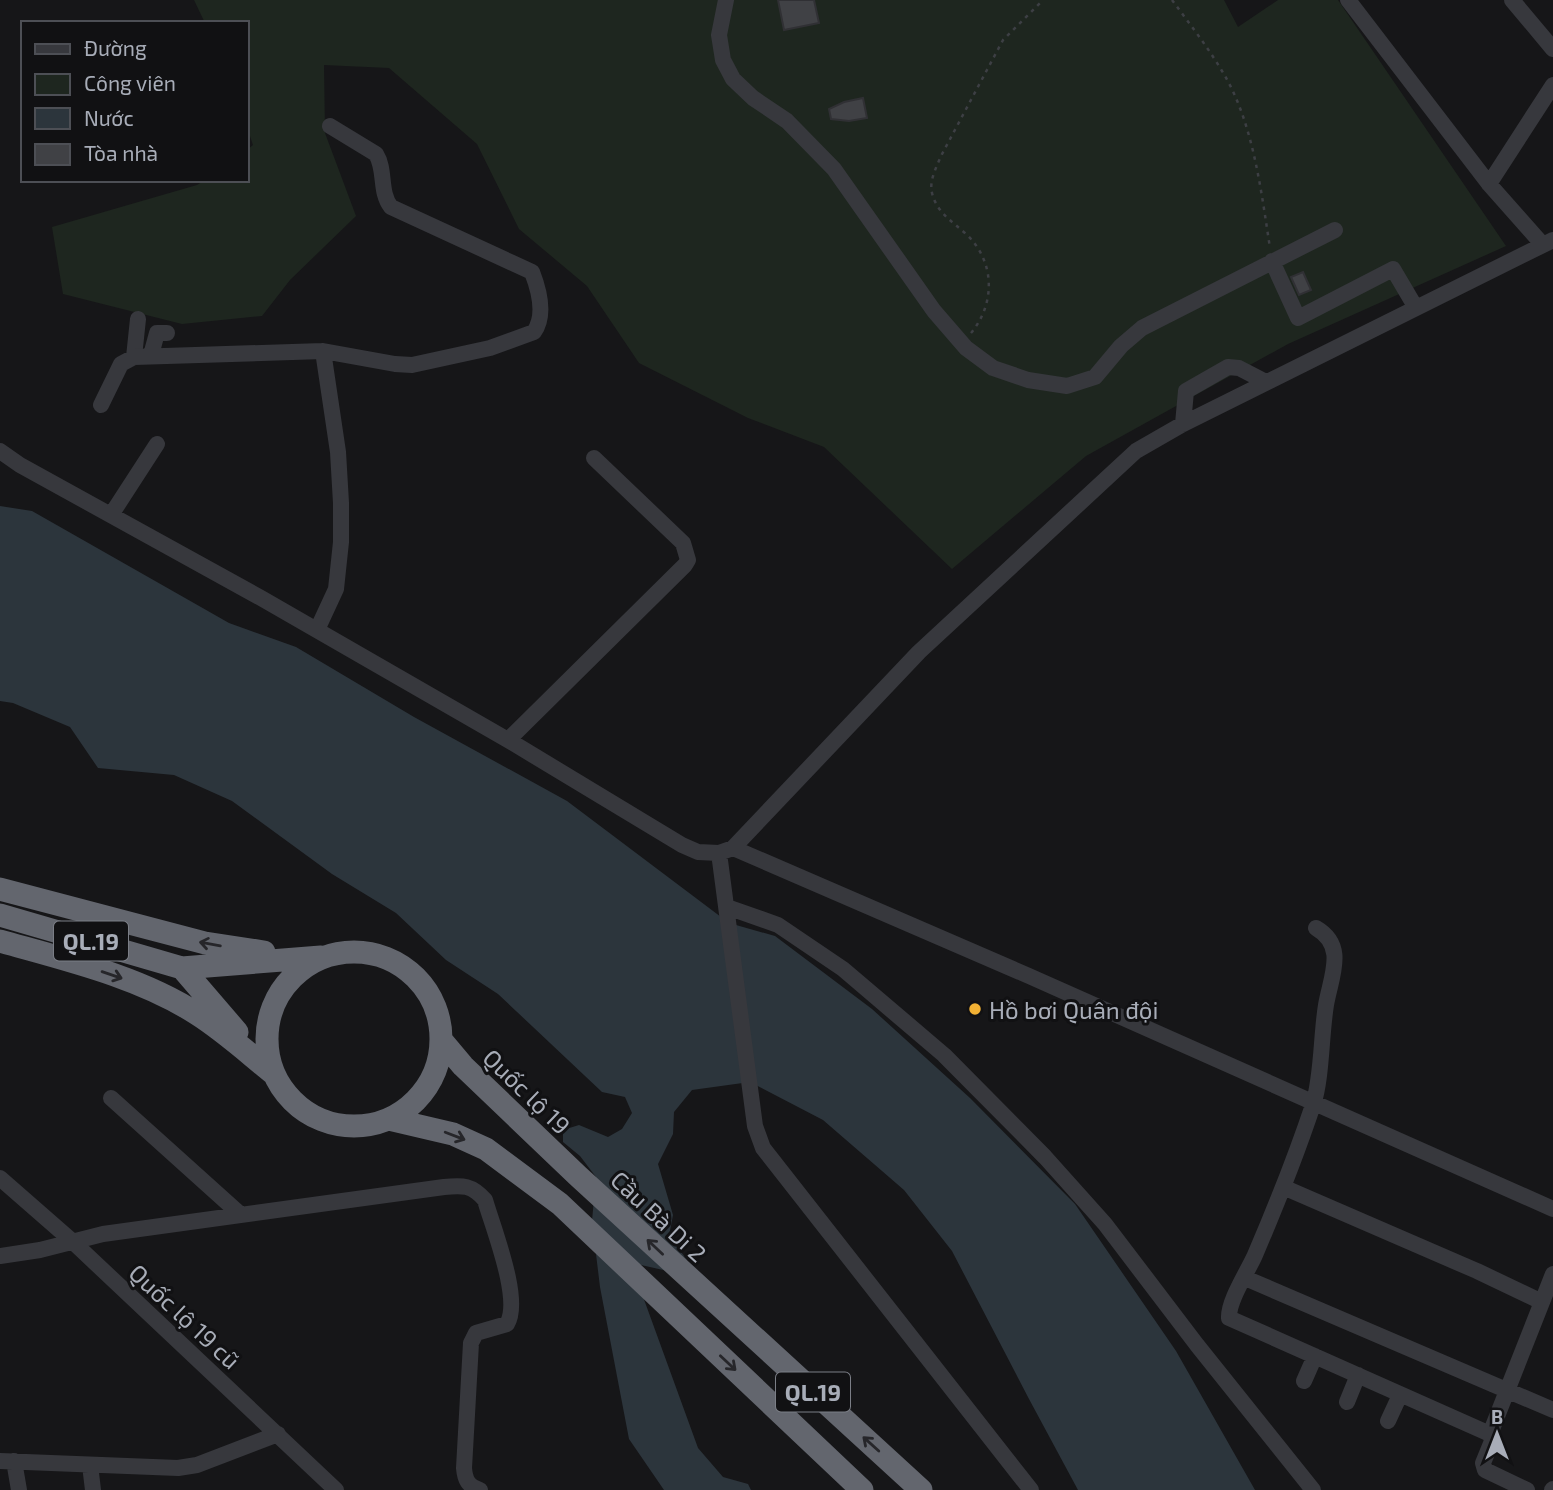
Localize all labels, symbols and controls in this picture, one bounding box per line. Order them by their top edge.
legend [21,21,248,182]
text: Đường [84,35,147,60]
text: Công viên [84,70,176,95]
text: Nước [84,105,134,130]
text: Tòa nhà [84,140,158,165]
road number: QL.19 [54,922,128,960]
one-way arrow [199,937,222,950]
one-way arrow [101,970,123,982]
place label: Hồ bơi Quân đội [989,995,1158,1024]
marker: Hồ bơi Quân đội [967,1001,983,1017]
street label: Quốc lộ 19 [477,1042,577,1140]
one-way arrow [444,1130,466,1143]
street label: Cầu Bà Di 2 [605,1164,713,1268]
one-way arrow [647,1239,664,1256]
street label: Quốc lộ 19 cũ [124,1257,246,1375]
one-way arrow [719,1354,736,1371]
road number: QL.19 [776,1372,850,1412]
north arrow [1462,1399,1532,1469]
text: B [1491,1405,1503,1428]
one-way arrow [862,1436,880,1452]

